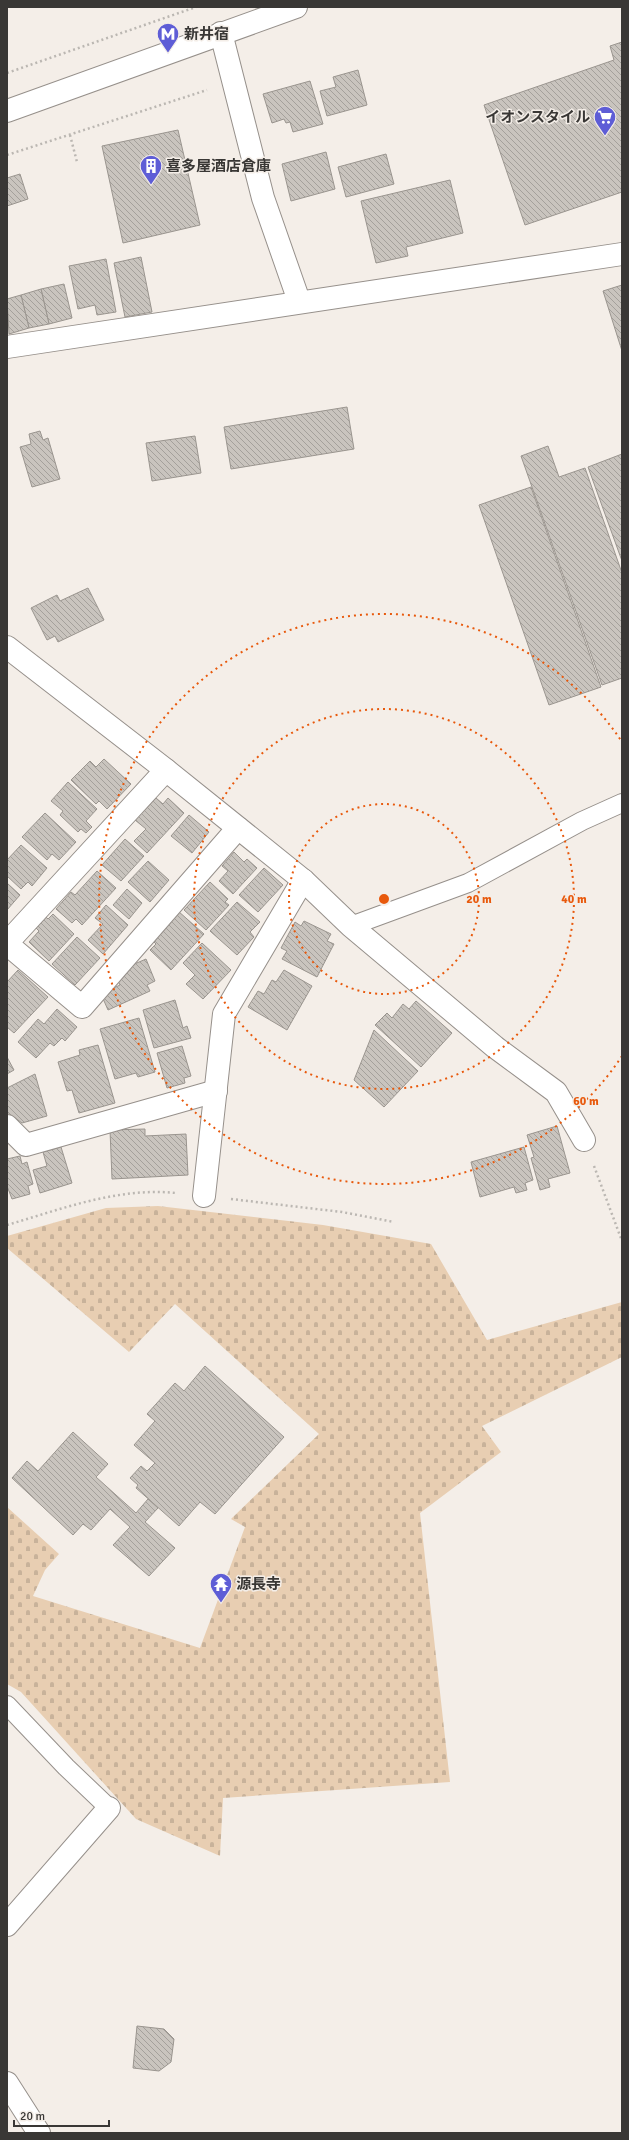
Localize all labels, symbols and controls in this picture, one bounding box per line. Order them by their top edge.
metro station icon: 新井宿 [155,21,181,54]
place label: 新井宿 [184,25,229,43]
supermarket icon: イオンスタイル [592,104,618,137]
place label: イオンスタイル [485,108,590,126]
building icon: 喜多屋酒店倉庫 [138,153,164,186]
place label: 喜多屋酒店倉庫 [166,157,271,175]
centre of rings [377,892,391,906]
text: 20 m [466,892,492,907]
text: 40 m [561,892,587,907]
text: 60 m [573,1094,599,1109]
temple icon: 源長寺 [208,1571,234,1604]
place label: 源長寺 [236,1575,281,1593]
scale bar [14,2102,109,2128]
text: 20 m [20,2109,45,2124]

